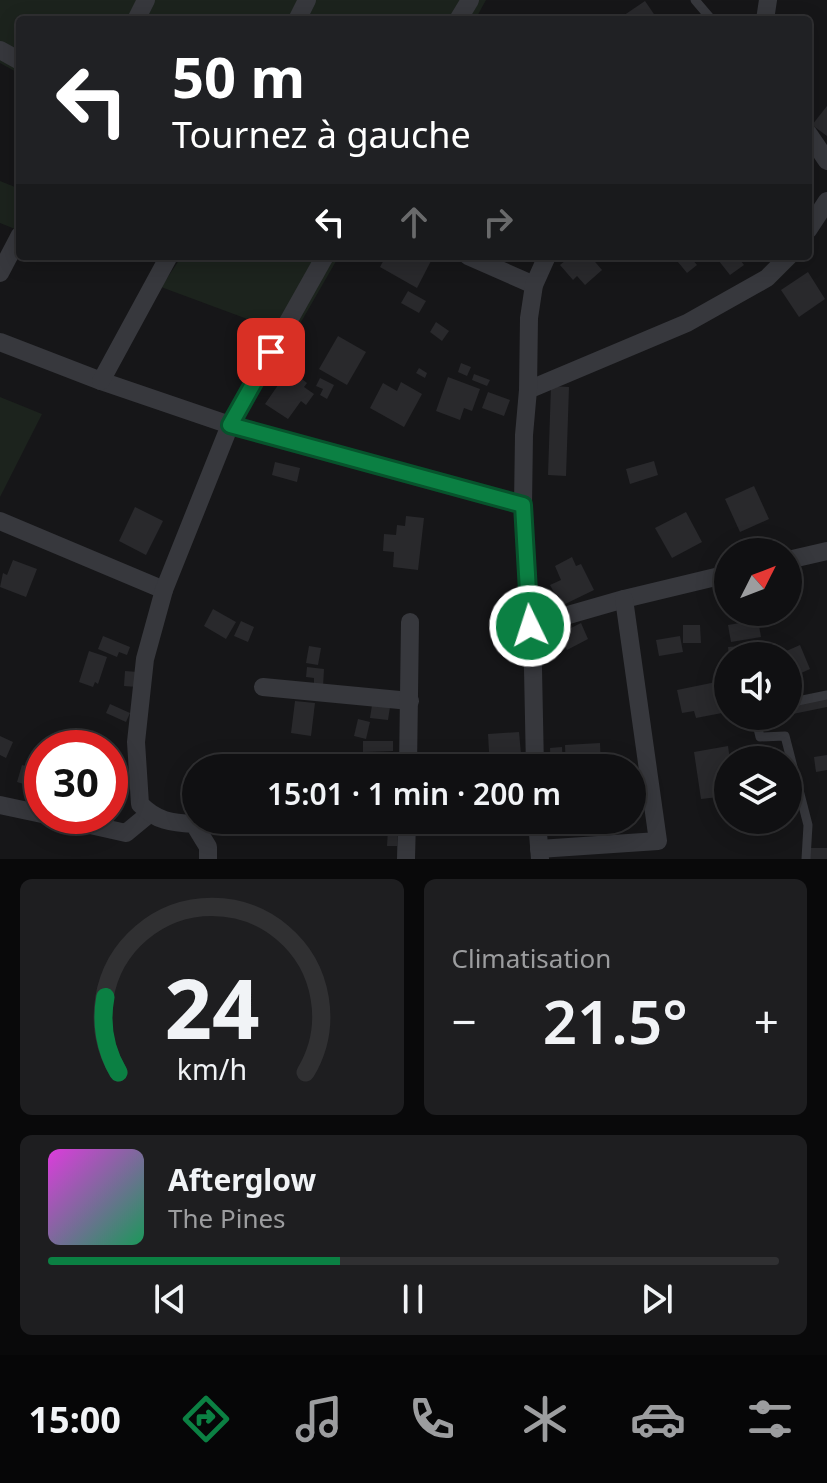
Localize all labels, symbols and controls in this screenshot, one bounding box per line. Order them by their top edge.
text: 50 m [172,38,305,114]
icon: left [40,48,144,152]
text: Tournez à gauche [172,110,471,159]
icon: left [308,200,352,244]
icon: ahead [392,200,436,244]
icon: right [476,200,520,244]
pin [237,318,305,386]
icon: arrive [249,330,293,374]
north arrow [714,538,802,626]
map controls [714,538,802,834]
position arrow [488,584,572,668]
button: sound [714,642,802,730]
speed limit sign: 30 [24,730,128,834]
button: layers [714,746,802,834]
text: 15:01 · 1 min · 200 m [267,773,561,814]
text: Climatisation [452,940,611,976]
text: 24 [164,950,259,1063]
text: 21.5° [543,980,688,1062]
text: − [452,991,477,1051]
text: + [754,991,779,1051]
text: km/h [177,1049,247,1088]
text: Afterglow [168,1159,316,1200]
text: The Pines [168,1200,286,1236]
icon: previous [148,1277,192,1321]
icon: pause [391,1277,435,1321]
icon: next [635,1277,679,1321]
icon: directions [178,1391,234,1447]
icon: music [291,1391,347,1447]
icon: phone [404,1391,460,1447]
icon: climate [517,1391,573,1447]
icon: car [630,1391,686,1447]
icon: filters [742,1391,798,1447]
text: 15:00 [28,1395,121,1444]

